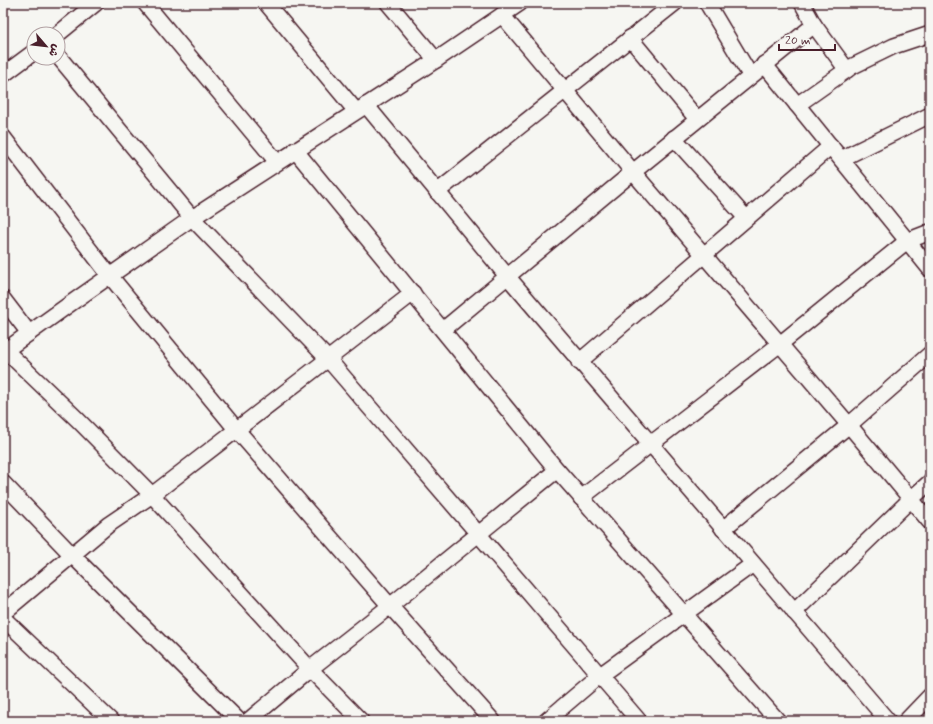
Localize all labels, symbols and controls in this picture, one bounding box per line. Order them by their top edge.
north arrow [26,26,66,66]
scale bar [779,26,835,52]
text: 20 m [785,33,811,49]
text: ش [45,42,63,59]

